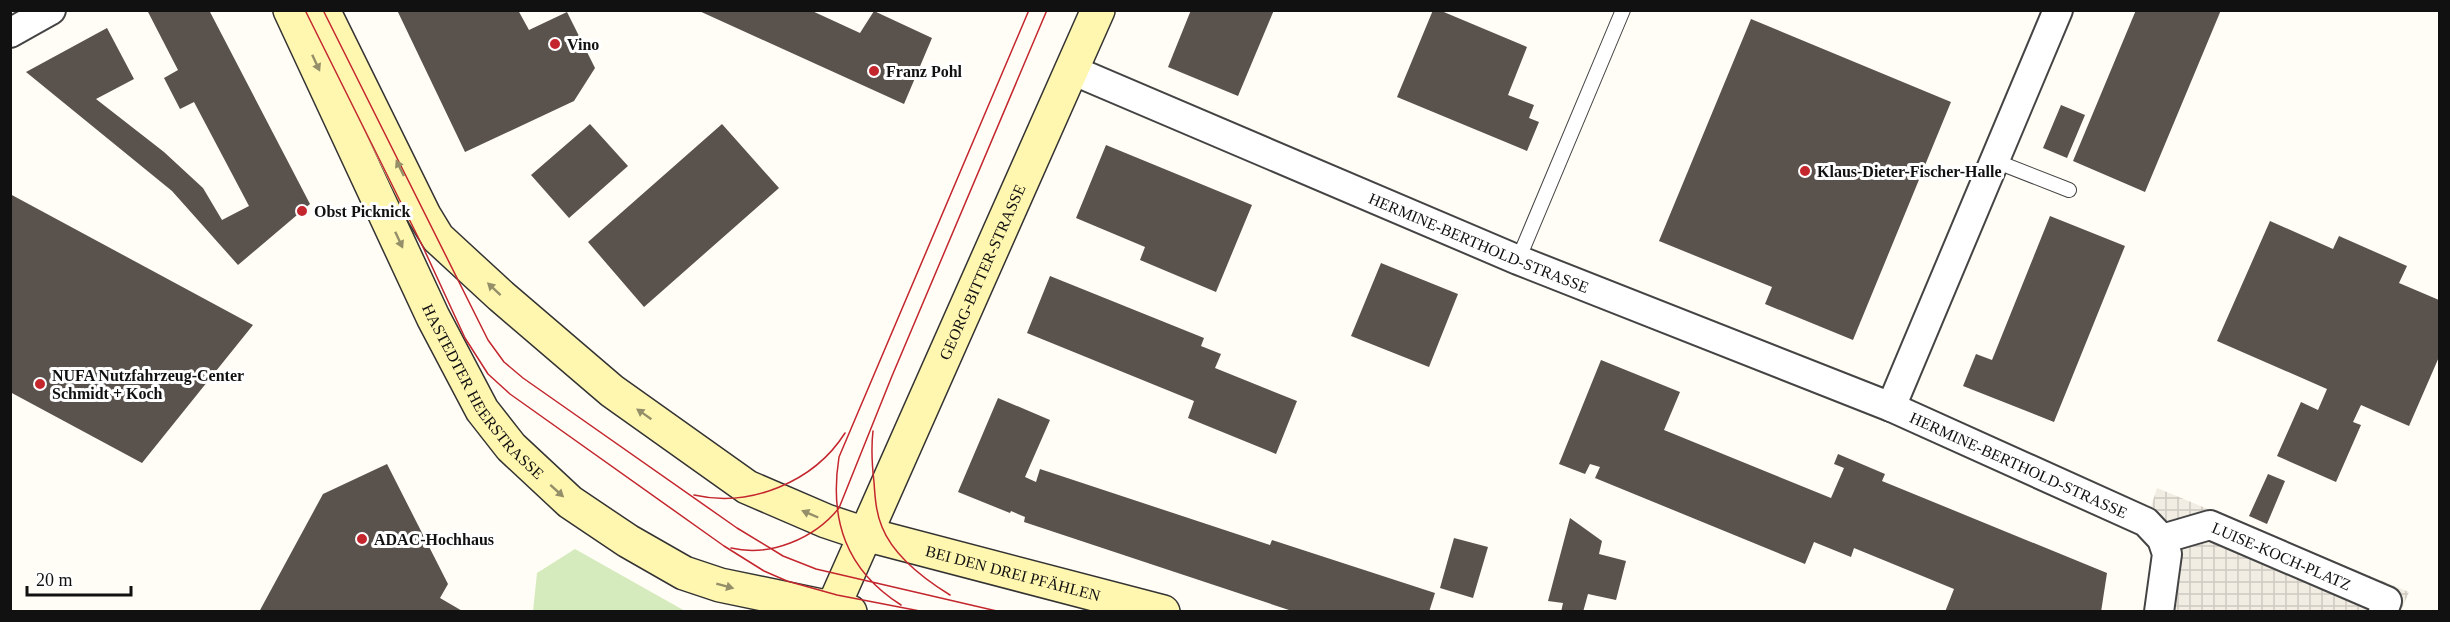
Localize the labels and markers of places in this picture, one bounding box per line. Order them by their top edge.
place label: Vino [567,36,599,53]
marker: Vino [548,37,562,51]
place label: Franz Pohl [886,63,963,80]
marker: Franz Pohl [867,64,881,78]
place label: Klaus-Dieter-Fischer-Halle [1817,163,2002,180]
marker: Klaus-Dieter-Fischer-Halle [1798,164,1812,178]
place label: Obst Picknick [314,203,411,220]
marker: Obst Picknick [295,204,309,218]
place label: NUFA Nutzfahrzeug-Center Schmidt + Koch [52,367,244,402]
marker: NUFA Nutzfahrzeug-Center Schmidt + Koch [33,377,47,391]
place label: ADAC-Hochhaus [374,531,494,548]
marker: ADAC-Hochhaus [355,532,369,546]

